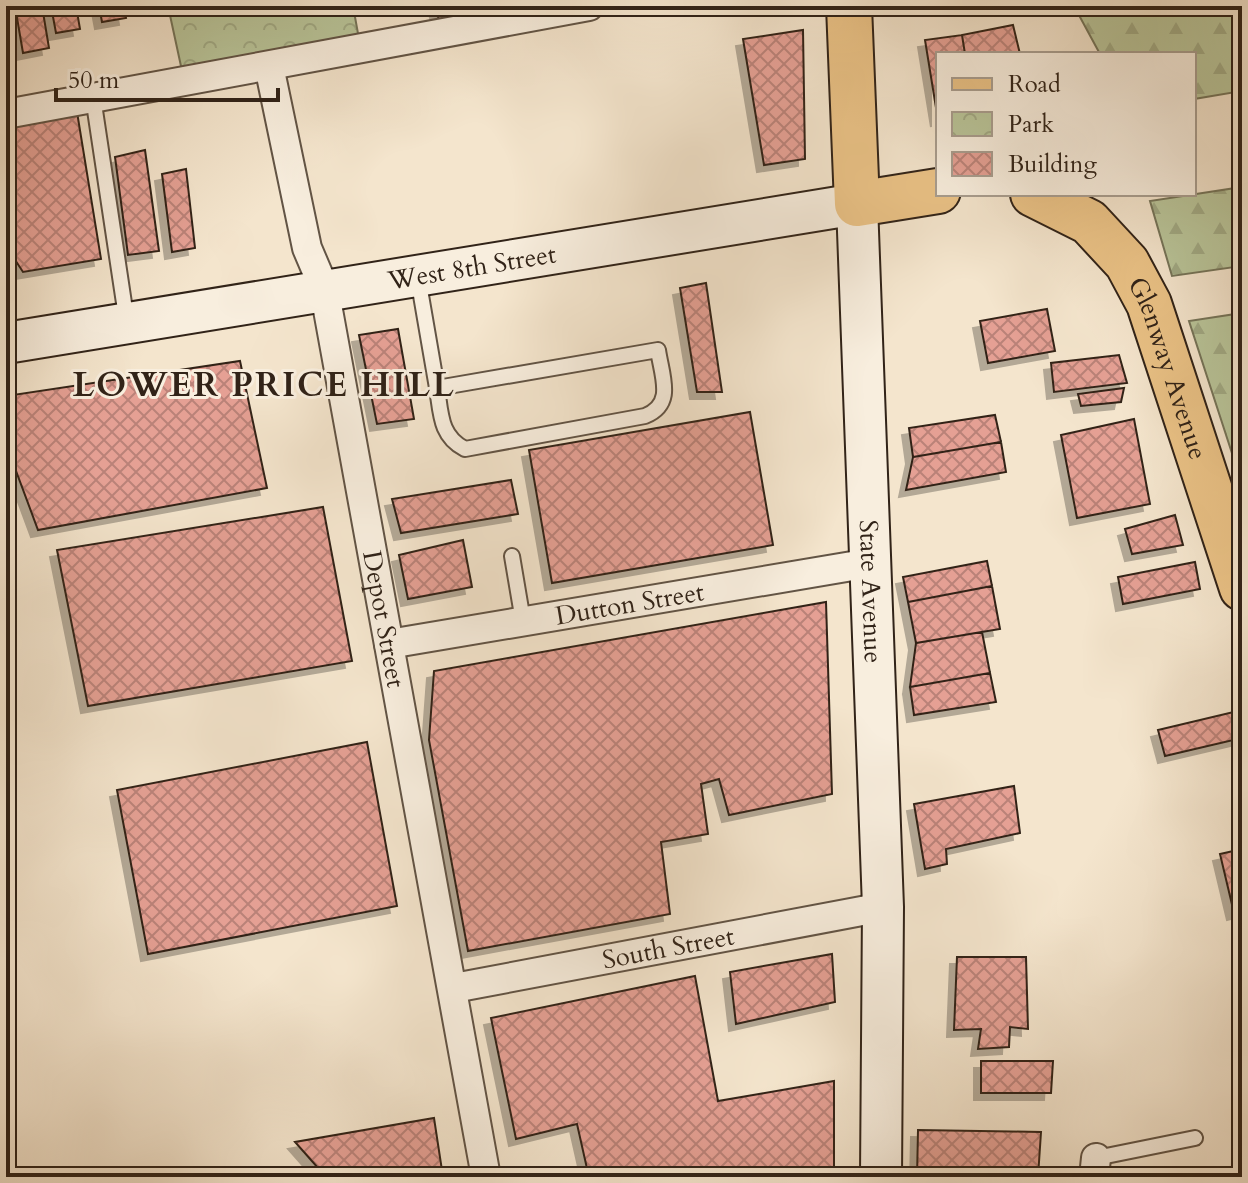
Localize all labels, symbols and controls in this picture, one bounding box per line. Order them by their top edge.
scale bar [56,52,278,102]
legend [936,52,1196,196]
text: 50 m [68,64,120,97]
text: Road [1008,68,1061,101]
text: Park [1008,108,1054,141]
text: Building [1008,148,1098,181]
street label: West 8th Street [384,236,559,299]
street label: Glenway Avenue [1120,271,1216,464]
district label: LOWER PRICE HILL [73,362,455,408]
street label: State Avenue [851,519,891,664]
street label: Depot Street [354,548,413,691]
street label: Dutton Street [553,574,707,634]
street label: South Street [600,918,737,978]

